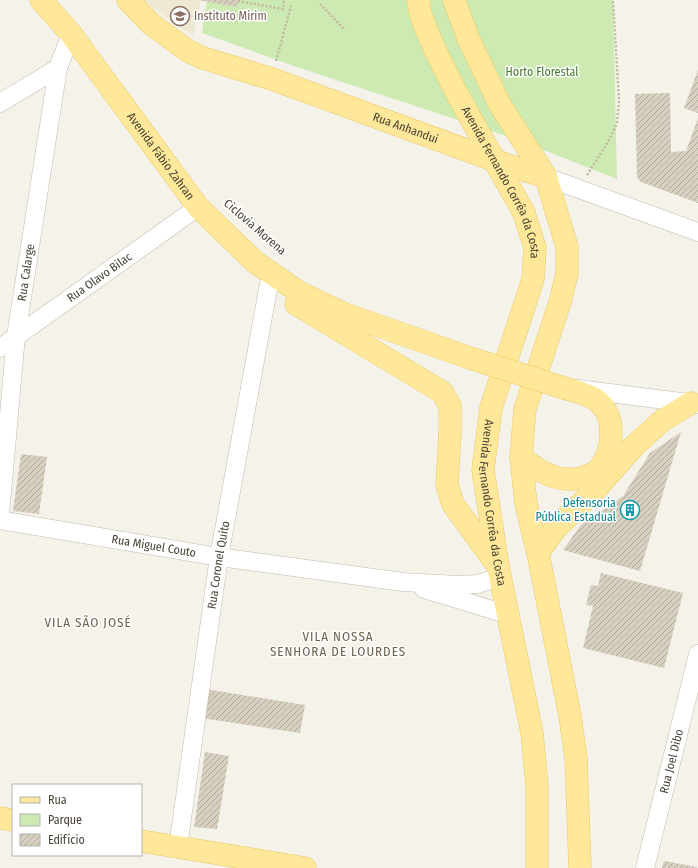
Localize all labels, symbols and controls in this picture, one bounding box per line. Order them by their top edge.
school or university icon: Instituto Mirim [169,5,191,27]
place label: Instituto Mirim [194,9,267,23]
park label: Horto Florestal [506,65,578,79]
street label: Avenida Fernando Corrêa da Costa [459,104,542,259]
street label: Avenida Fábio Zahran [124,110,197,203]
street label: Rua Anhandui [371,110,440,146]
street label: Ciclovia Morena [221,196,289,258]
street label: Rua Calarge [15,243,37,302]
street label: Rua Olavo Bilac [64,249,134,305]
street label: Avenida Fernando Corrêa da Costa [476,419,509,587]
place label: Defensoria Pública Estadual [535,496,616,524]
building icon: Defensoria Pública Estadual [619,499,641,521]
street label: Rua Coronel Quito [205,520,232,610]
street label: Rua Miguel Couto [111,532,197,560]
district label: VILA SÃO JOSÉ [44,615,132,630]
district label: VILA NOSSA SENHORA DE LOURDES [270,629,406,659]
street label: Rua Joel Dibo [657,728,686,795]
legend [12,784,142,856]
text: Rua [48,793,67,807]
text: Parque [48,813,82,827]
text: Edifício [48,833,85,847]

